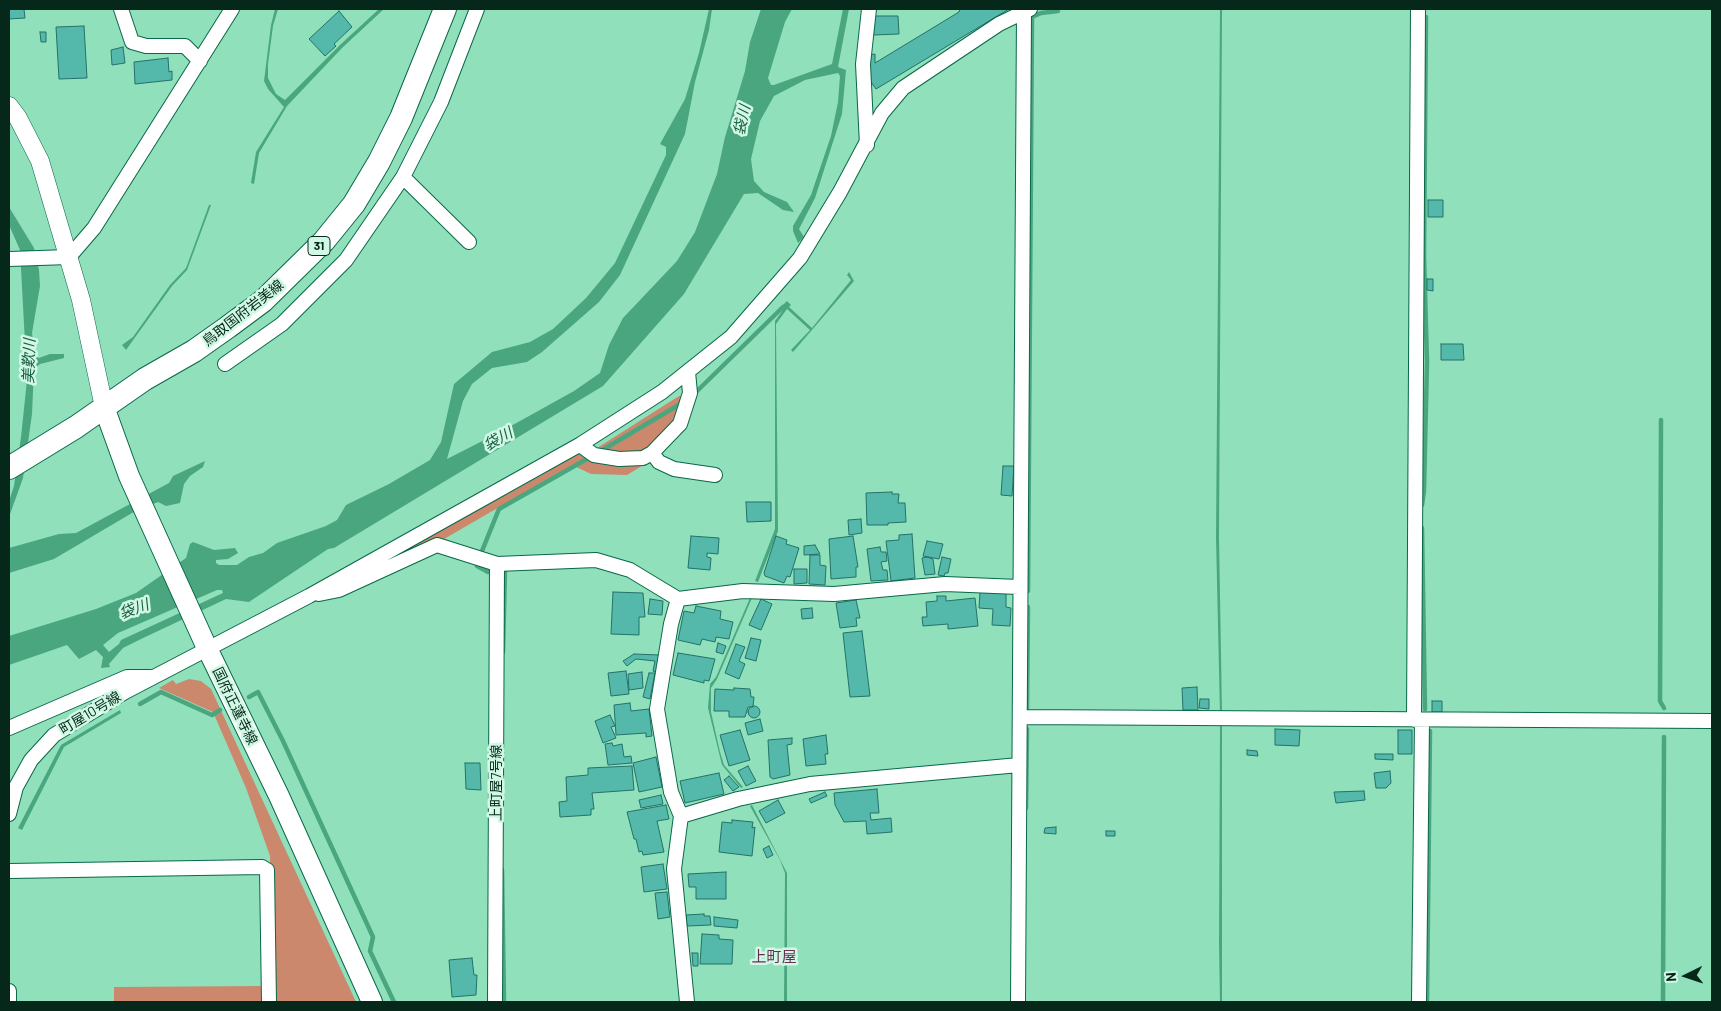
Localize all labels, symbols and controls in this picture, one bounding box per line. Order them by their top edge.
water label: 袋川 [730,103,754,137]
road number: 31 [308,237,330,256]
street label: 鳥取国府岩美線 [199,276,287,350]
water label: 美歎川 [19,338,39,384]
water label: 袋川 [481,424,515,454]
water label: 袋川 [117,595,151,623]
street label: 国府正蓮寺線 [209,665,261,747]
street label: 町屋10号線 [56,688,124,738]
street label: 上町屋7号線 [488,745,504,821]
district label: 上町屋 [752,948,796,966]
north arrow [1661,951,1711,1001]
text: N [1662,972,1679,982]

